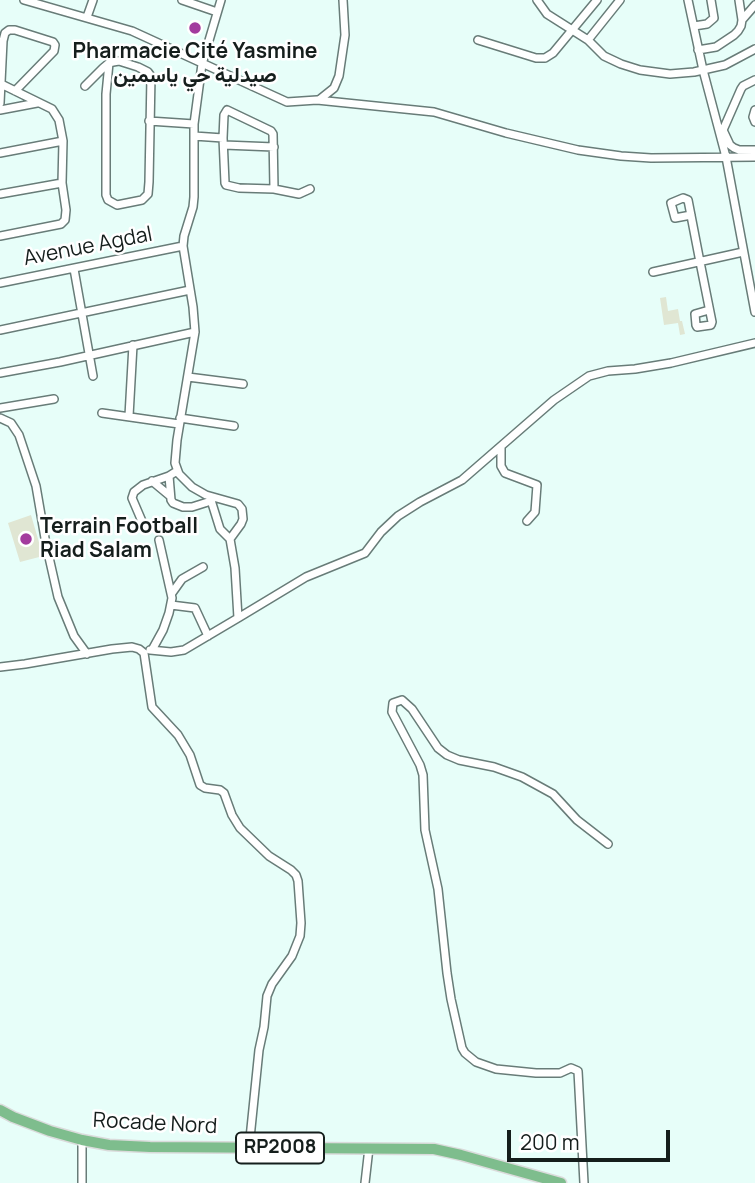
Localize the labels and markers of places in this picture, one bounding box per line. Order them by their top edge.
marker: Pharmacie Cité Yasmine صيدلية حي ياسمين [187,20,203,36]
place label: Pharmacie Cité Yasmine صيدلية حي ياسمين [73,39,317,89]
place label: Terrain Football Riad Salam [40,514,198,564]
marker: Terrain Football Riad Salam [18,531,34,547]

